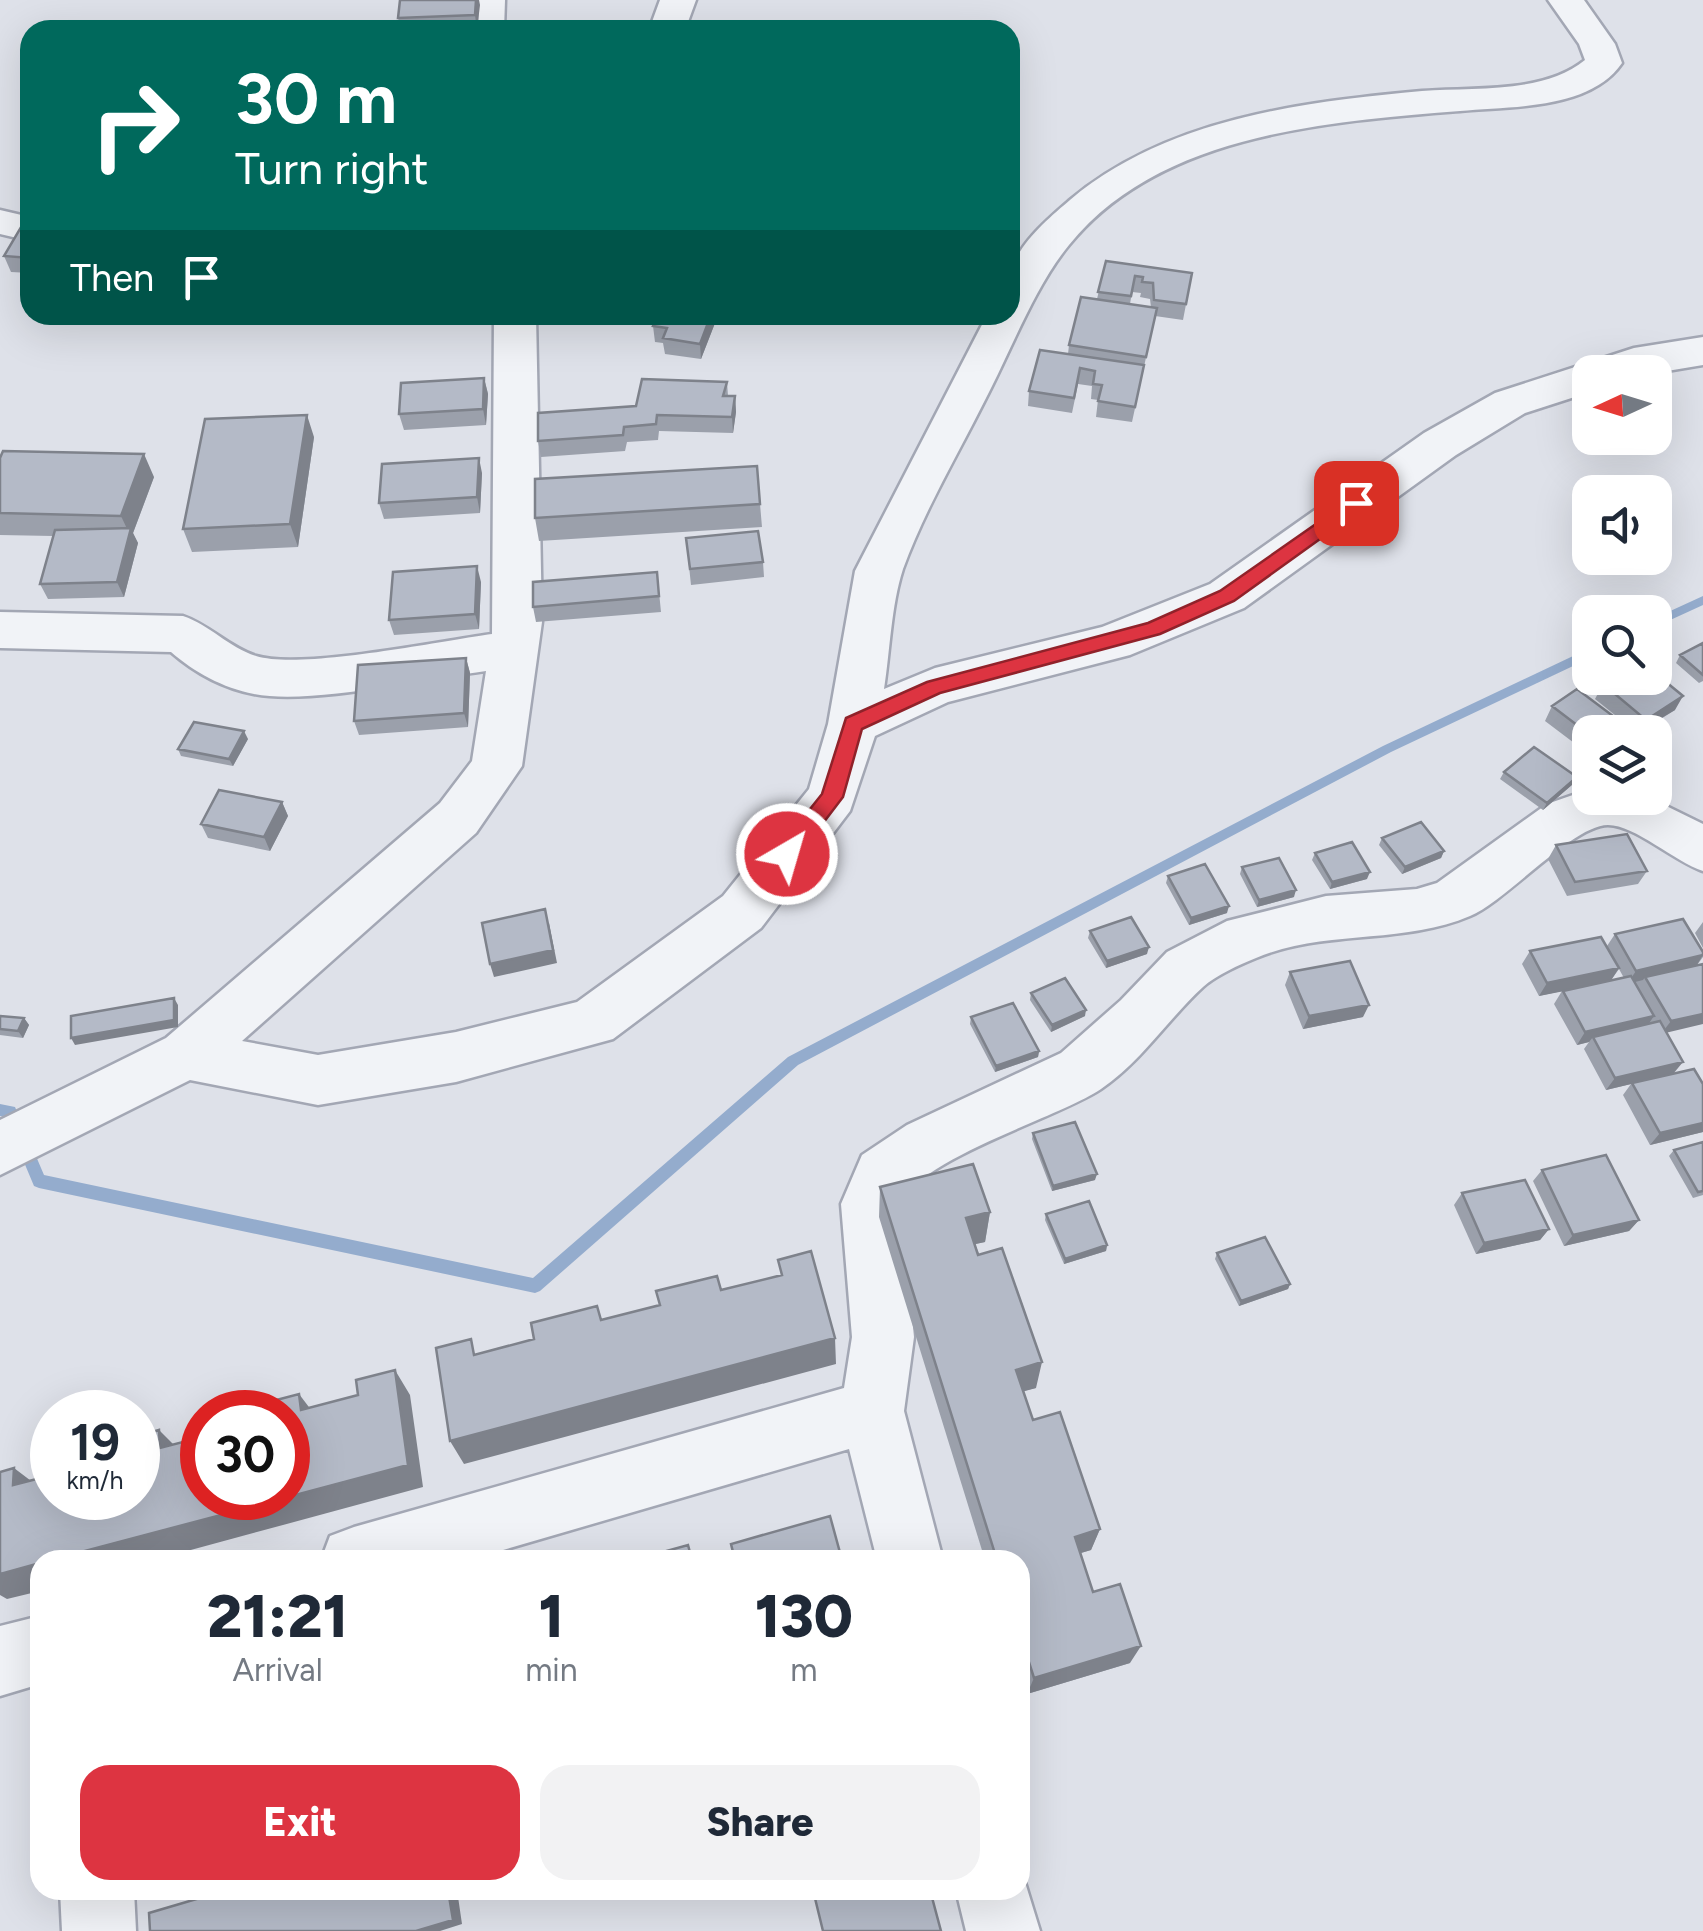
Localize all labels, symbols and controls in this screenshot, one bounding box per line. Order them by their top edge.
text: 30 m [235,56,397,141]
icon: right [70,60,200,190]
text: Turn right [235,141,428,195]
icon: arrive [174,250,229,305]
text: Then [70,255,154,301]
north arrow [1572,355,1672,455]
map controls [1572,355,1672,815]
pin [1314,461,1399,546]
button: sound [1572,475,1672,575]
icon: arrive [1329,476,1384,531]
button: search [1572,595,1672,695]
button: layers [1572,715,1672,815]
position arrow [735,802,839,906]
speed limit sign: 30 [180,1390,310,1520]
text: 19 [70,1412,120,1473]
text: km/h [66,1465,124,1495]
text: 21:21 [207,1580,348,1652]
text: 1 [539,1580,564,1652]
text: 130 [755,1580,853,1652]
text: Arrival [232,1651,323,1689]
text: min [525,1651,578,1689]
text: m [790,1651,817,1689]
button: Exit [80,1765,520,1880]
button: Share [540,1765,980,1880]

